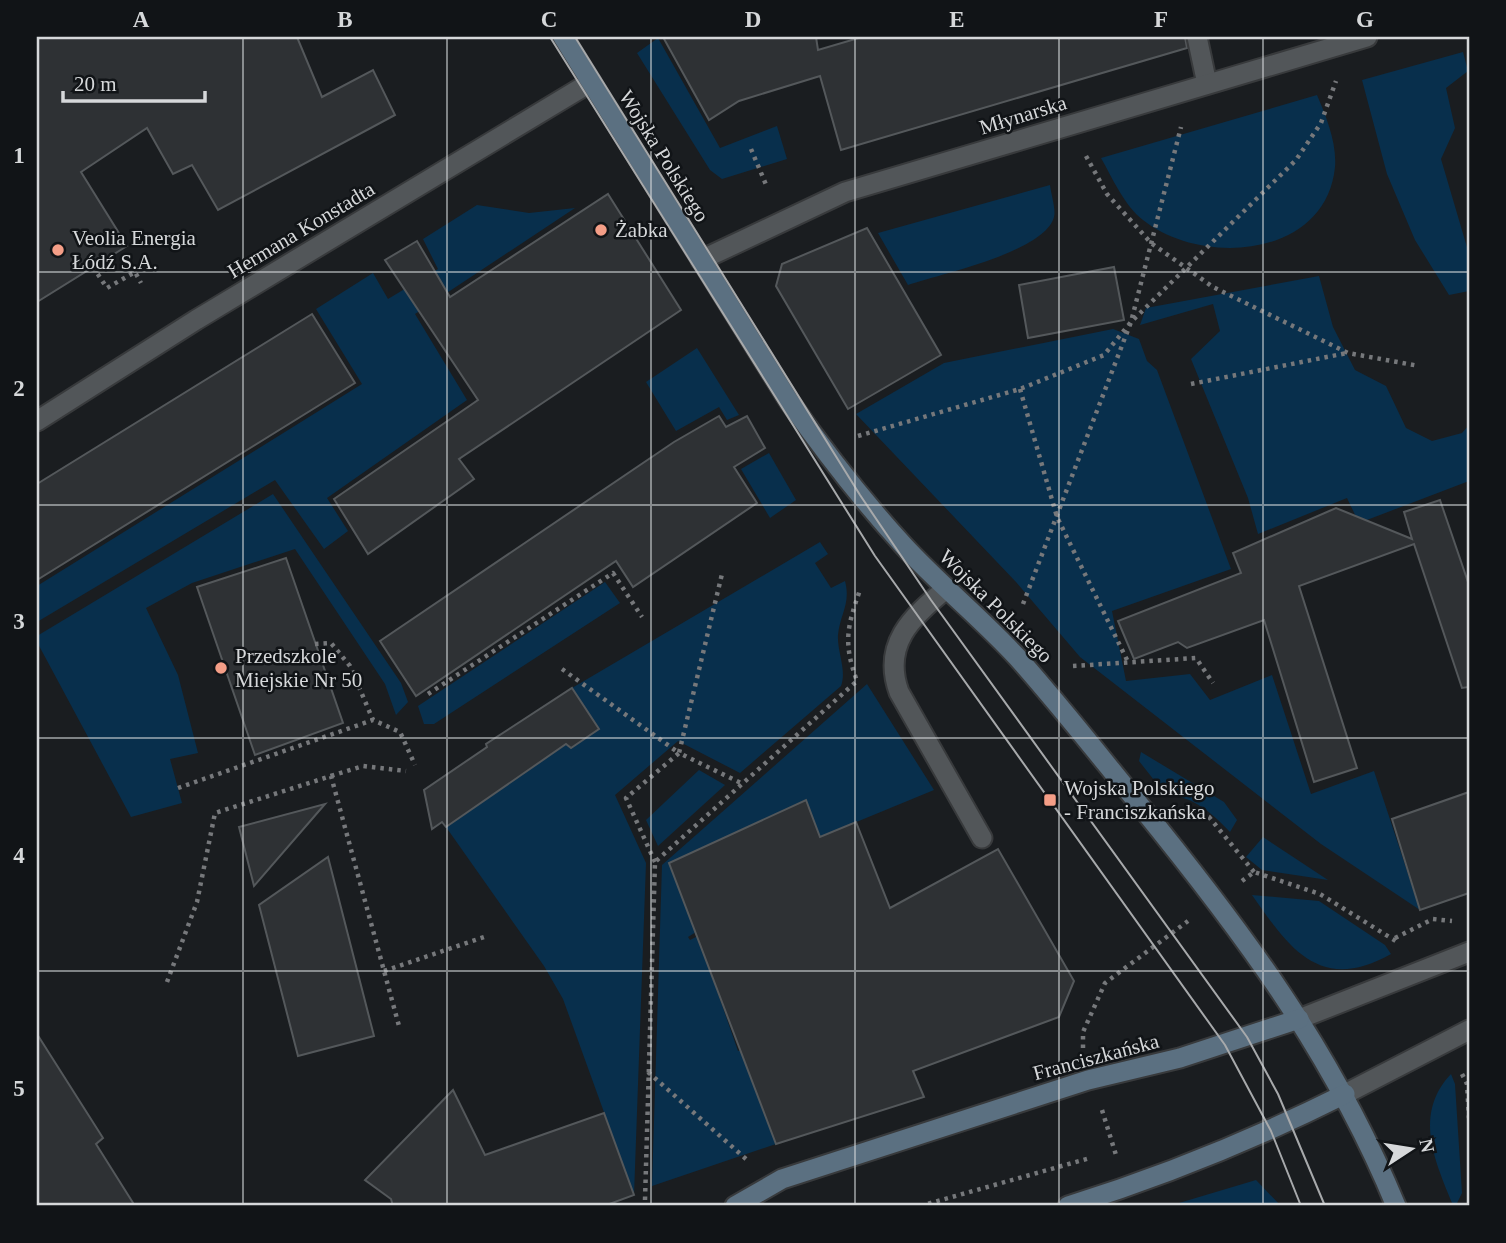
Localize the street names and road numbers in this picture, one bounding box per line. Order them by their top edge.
street label: Wojska Polskiego [614,86,714,226]
street label: Młynarska [977,90,1070,140]
street label: Hermana Konstadta [223,176,379,283]
street label: Wojska Polskiego [934,544,1058,668]
street label: Franciszkańska [1030,1028,1162,1085]

